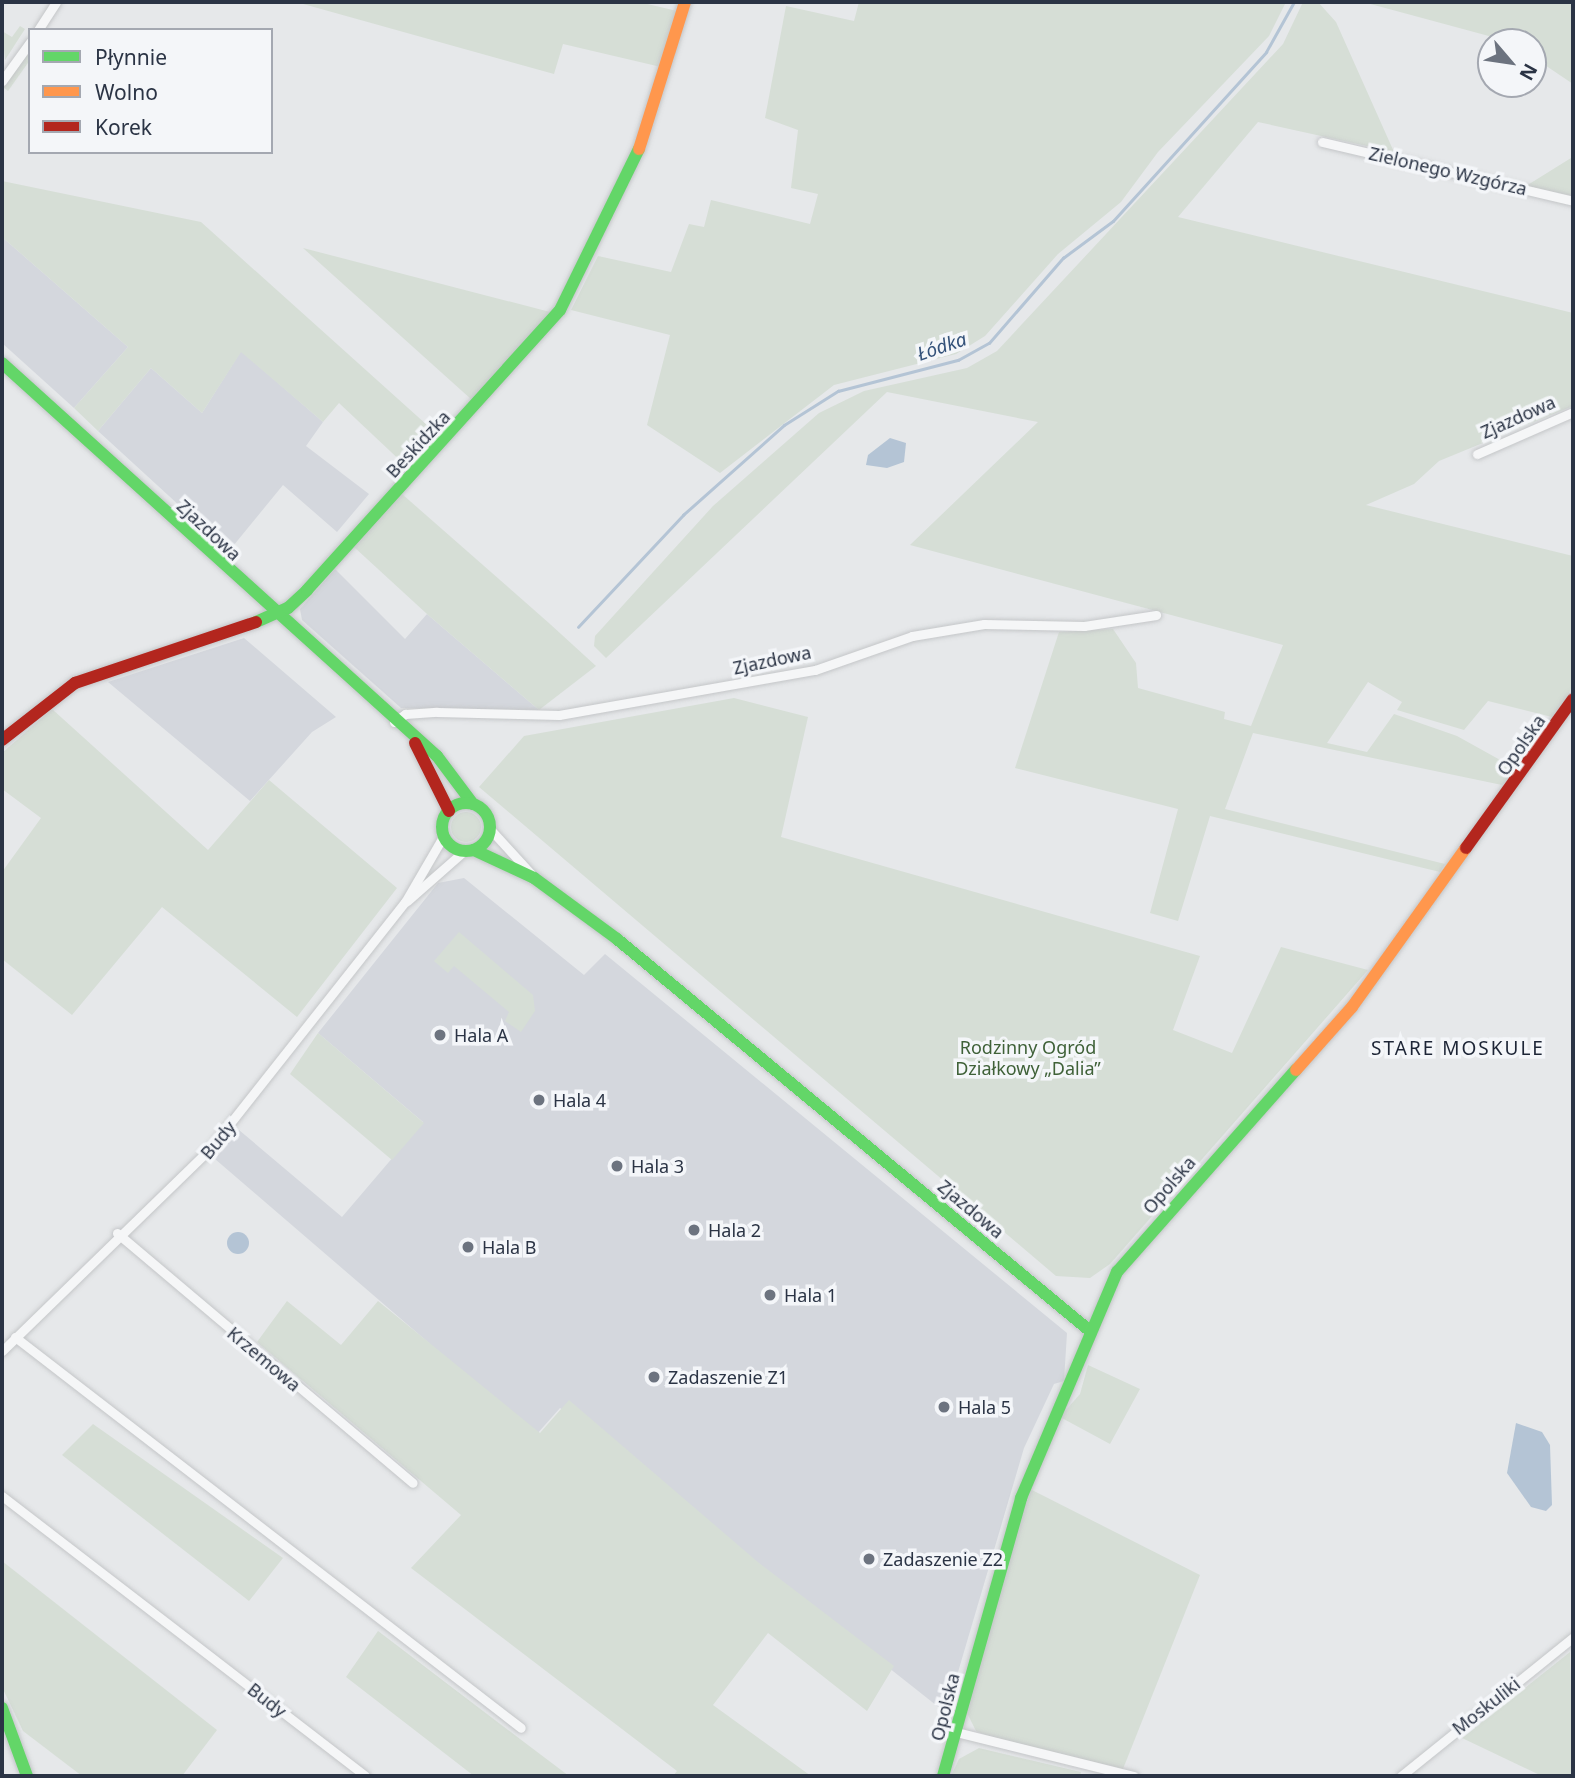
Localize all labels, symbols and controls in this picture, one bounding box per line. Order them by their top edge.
legend [28,28,273,154]
north arrow [1477,28,1547,98]
text: Płynnie [95,43,167,71]
text: N [1514,59,1544,85]
text: Wolno [95,78,158,106]
text: Korek [95,113,152,141]
street label: Zielonego Wzgórza [1367,142,1529,200]
water label: Łódka [914,328,970,366]
street label: Zjazdowa [1477,391,1559,443]
street label: Beskidzka [381,406,455,482]
street label: Zjazdowa [173,495,245,565]
street label: Zjazdowa [731,641,813,679]
street label: Opolska [1492,711,1550,779]
place label: Hala A [454,1024,508,1046]
marker: Hala A [432,1027,448,1043]
park label: Rodzinny Ogród Działkowy „Dalia” [955,1037,1101,1080]
district label: STARE MOSKULE [1373,1038,1543,1060]
place label: Hala 4 [553,1089,606,1111]
marker: Hala 4 [531,1092,547,1108]
street label: Budy [196,1117,240,1163]
street label: Opolska [1138,1152,1200,1218]
place label: Hala 3 [631,1155,684,1177]
marker: Hala 3 [609,1158,625,1174]
street label: Zjazdowa [934,1175,1008,1243]
place label: Hala 2 [708,1219,761,1241]
marker: Hala 2 [686,1222,702,1238]
place label: Hala B [482,1236,537,1258]
marker: Hala B [460,1239,476,1255]
place label: Hala 1 [784,1284,837,1306]
marker: Hala 1 [762,1287,778,1303]
street label: Krzemowa [223,1322,305,1396]
place label: Zadaszenie Z1 [668,1366,788,1388]
marker: Zadaszenie Z1 [646,1369,662,1385]
place label: Hala 5 [958,1396,1011,1418]
marker: Hala 5 [936,1399,952,1415]
place label: Zadaszenie Z2 [883,1548,1003,1570]
marker: Zadaszenie Z2 [861,1551,877,1567]
street label: Opolska [926,1671,964,1743]
street label: Moskuliki [1448,1673,1524,1739]
street label: Budy [243,1678,291,1722]

